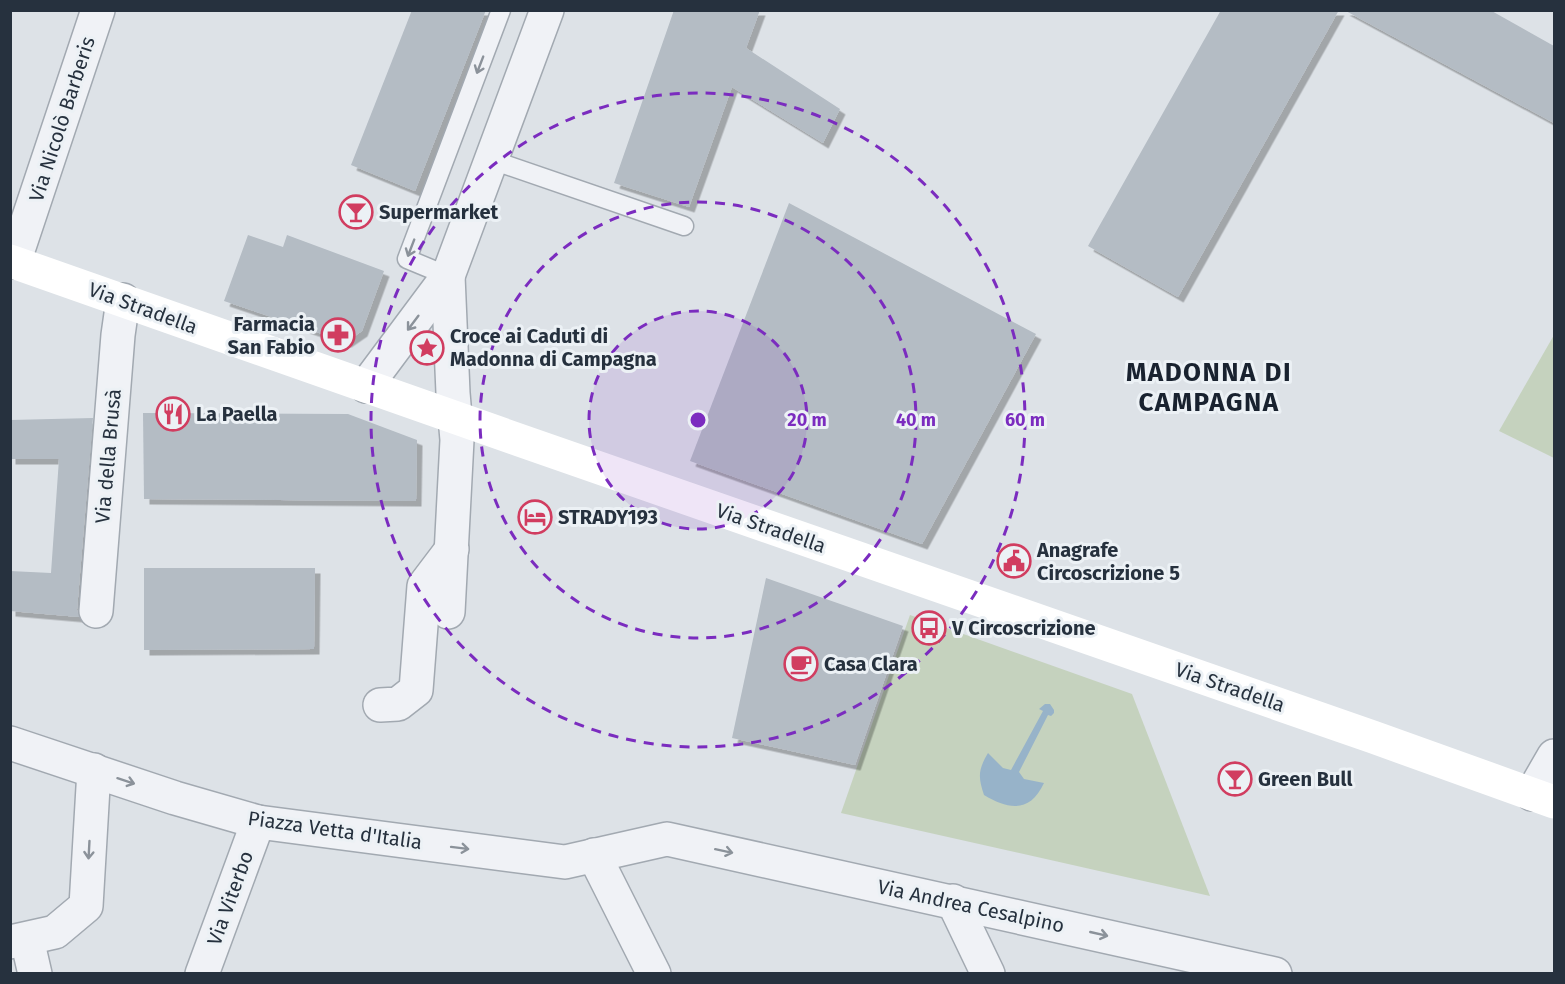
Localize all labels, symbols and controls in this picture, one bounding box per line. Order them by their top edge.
street label: Via Nicolò Barberis [24,33,100,205]
one-way arrow [474,55,485,74]
bar icon: Supermarket [338,194,374,230]
place label: Supermarket [379,200,499,224]
one-way arrow [405,238,416,256]
street label: Via Stradella [85,277,201,339]
place label: Farmacia San Fabio [228,312,315,359]
one-way arrow [406,314,419,330]
pharmacy icon: Farmacia San Fabio [320,317,356,353]
place label: Croce ai Caduti di Madonna di Campagna [450,324,657,371]
place icon: Croce ai Caduti di Madonna di Campagna [409,330,445,366]
district label: MADONNA DI CAMPAGNA [1126,357,1292,418]
street label: Via della Brusà [90,388,126,524]
restaurant icon: La Paella [155,396,191,432]
place label: La Paella [196,402,277,426]
text: 20 m [787,409,827,431]
text: 40 m [896,409,936,431]
text: 60 m [1005,409,1045,431]
centre of rings [688,410,708,430]
street label: Via Stradella [713,498,829,558]
hotel icon: STRADY193 [517,499,553,535]
place label: STRADY193 [558,505,658,529]
place label: Anagrafe Circoscrizione 5 [1036,538,1180,585]
public building icon: Anagrafe Circoscrizione 5 [996,543,1032,579]
bus stop icon: V Circoscrizione [911,610,947,646]
place label: V Circoscrizione [951,616,1096,640]
cafe icon: Casa Clara [783,646,819,682]
place label: Casa Clara [824,652,918,676]
street label: Via Stradella [1172,657,1288,717]
bar icon: Green Bull [1217,761,1253,797]
place label: Green Bull [1258,767,1352,791]
one-way arrow [116,777,135,788]
street label: Piazza Vetta d'Italia [246,806,424,854]
one-way arrow [83,839,94,859]
one-way arrow [449,843,469,854]
one-way arrow [715,846,734,858]
street label: Via Viterbo [202,847,258,949]
street label: Via Andrea Cesalpino [875,874,1067,938]
one-way arrow [1089,929,1109,940]

